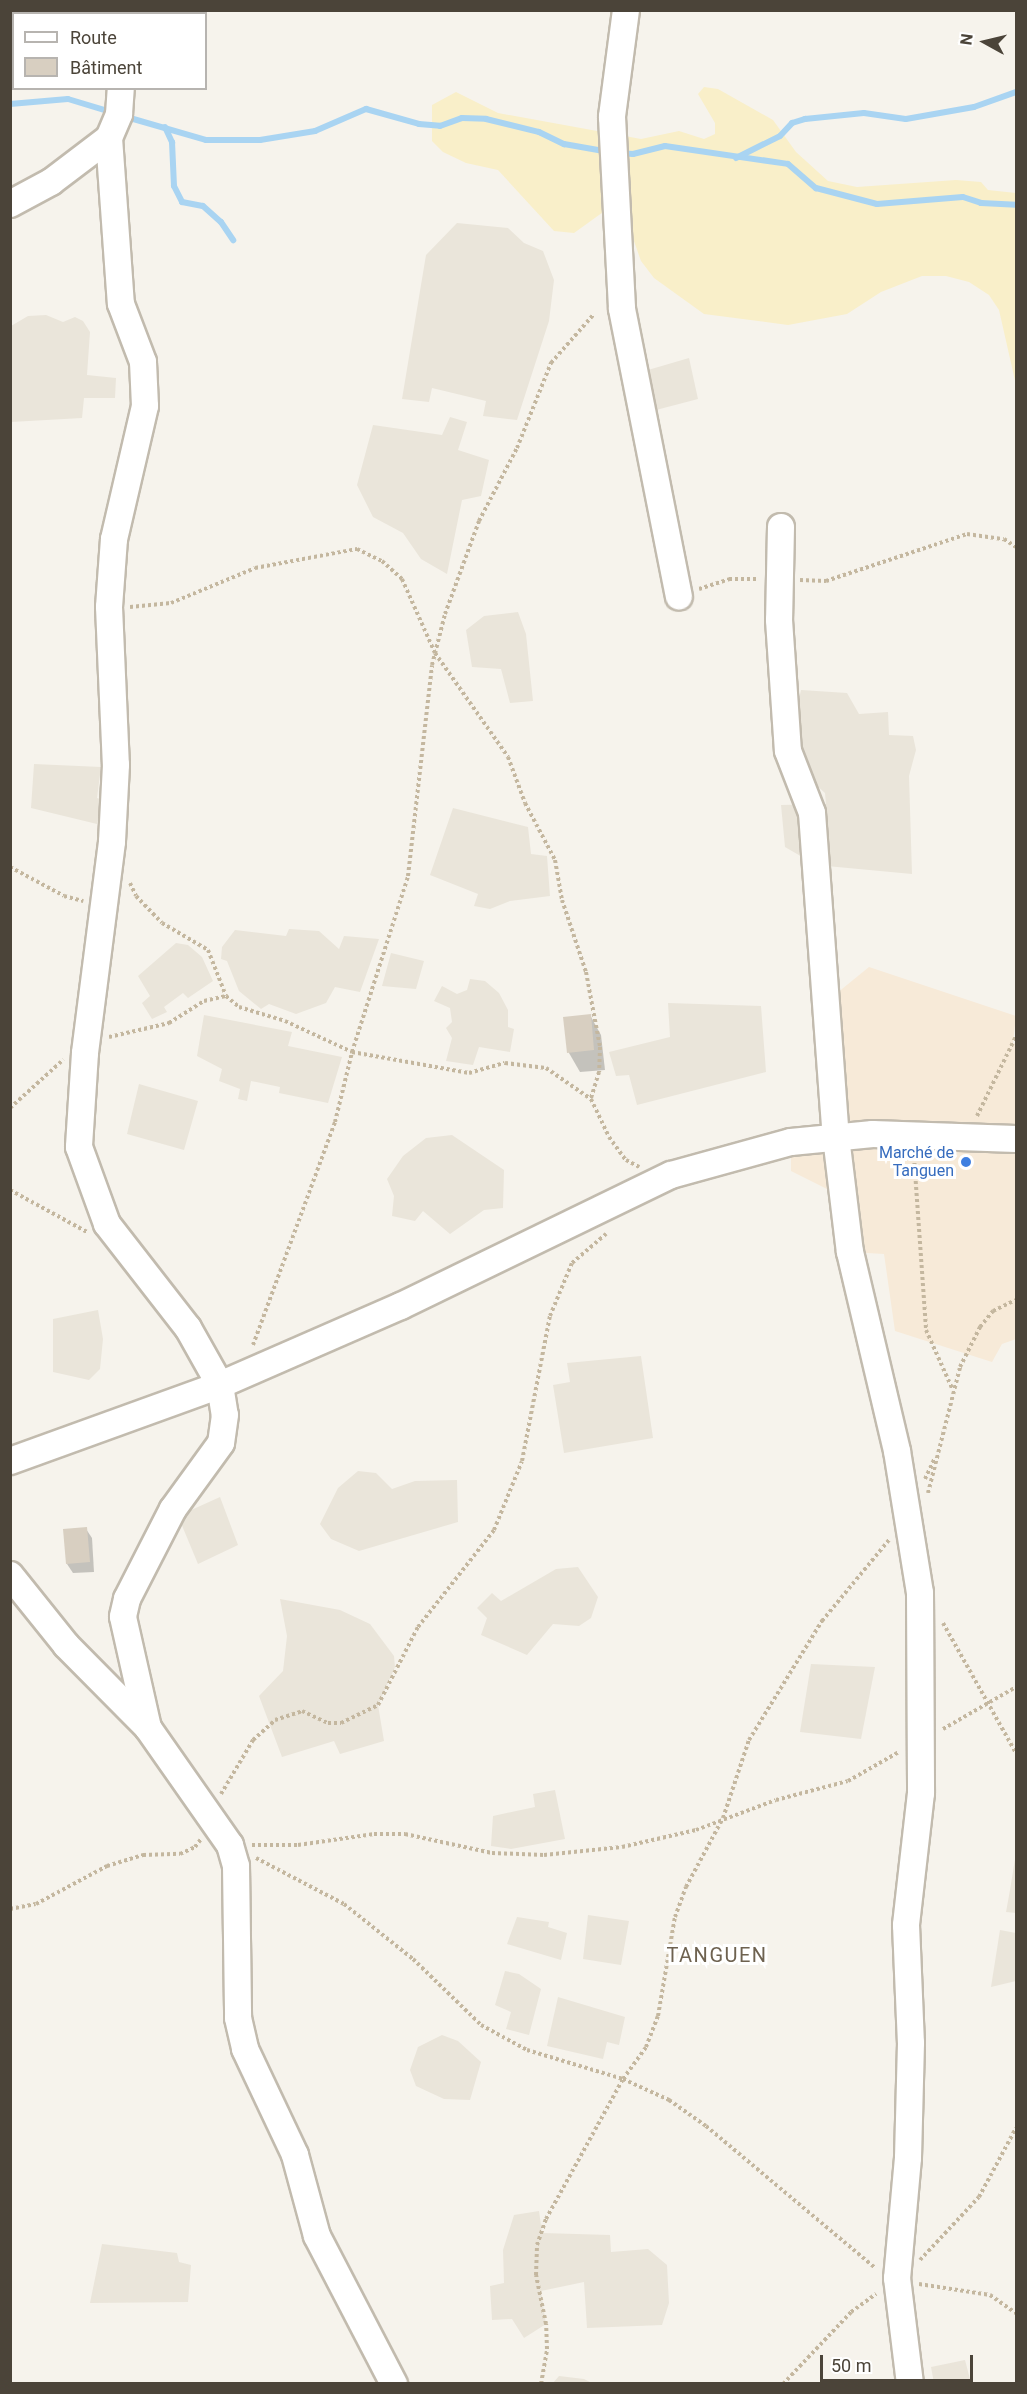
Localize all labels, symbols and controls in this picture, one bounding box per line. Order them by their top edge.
legend [12,12,207,90]
north arrow [955,12,1015,72]
text: Route [70,27,117,48]
text: N [956,33,977,46]
text: Bâtiment [70,57,142,78]
place label: Marché de Tanguen [879,1143,954,1181]
marker: Marché de Tanguen [959,1155,973,1169]
district label: TANGUEN [666,1943,768,1967]
scale bar [823,2343,976,2381]
text: 50 m [831,2355,871,2376]

